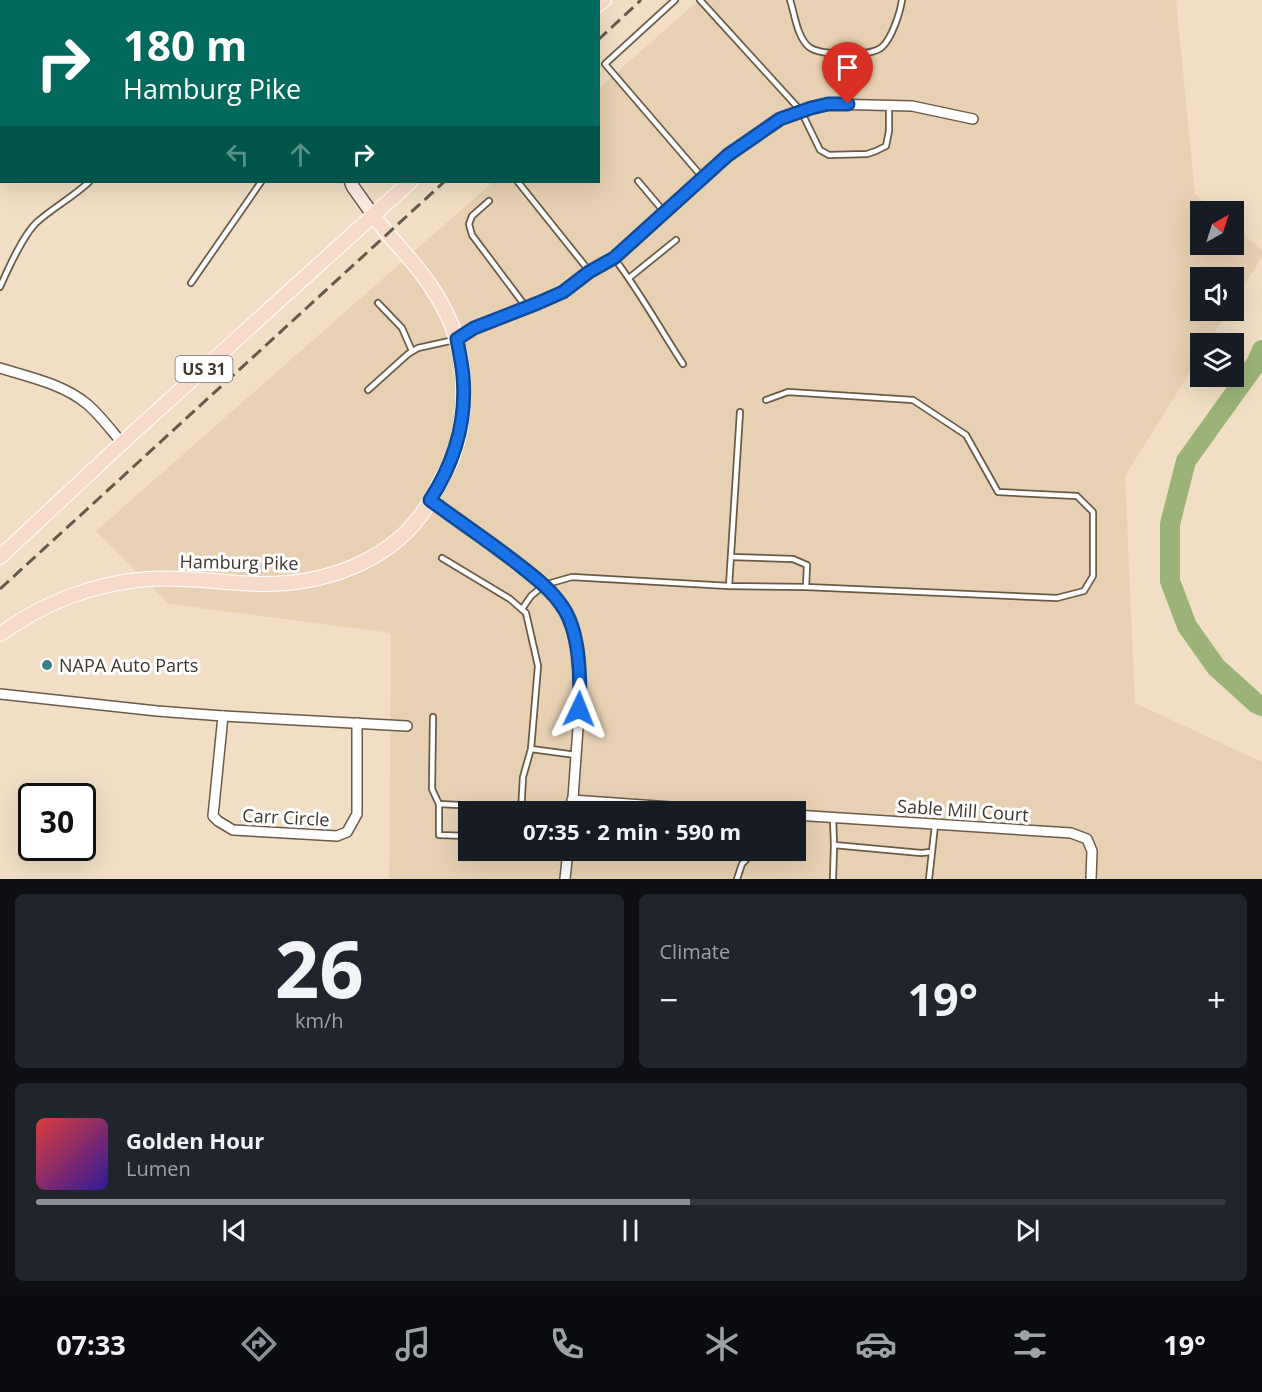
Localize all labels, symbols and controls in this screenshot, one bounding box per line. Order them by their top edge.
text: 180 m [123,16,247,73]
icon: right [24,24,102,102]
pin [822,42,873,104]
icon: arrive [831,51,864,84]
text: Hamburg Pike [123,70,301,107]
icon: left [221,138,254,171]
icon: ahead [284,138,317,171]
icon: right [347,138,380,171]
north arrow [1190,201,1244,255]
map controls [1190,201,1244,387]
button: sound [1190,267,1244,321]
button: layers [1190,333,1244,387]
road number: US 31 [176,356,232,382]
street label: Hamburg Pike [179,549,299,575]
place label: NAPA Auto Parts [59,653,198,677]
marker: NAPA Auto Parts [40,658,54,672]
position arrow [547,677,611,741]
speed limit sign: 30 [18,783,96,861]
street label: Sable Mill Court [896,793,1030,827]
street label: Carr Circle [242,803,330,831]
text: 07:35 · 2 min · 590 m [523,816,741,846]
text: 26 [275,915,364,1021]
text: Climate [660,938,730,965]
text: 19° [907,968,978,1029]
text: − [660,977,678,1022]
text: + [1207,977,1226,1022]
text: km/h [295,1007,344,1034]
text: Golden Hour [126,1125,264,1155]
text: Lumen [126,1155,191,1182]
icon: previous [218,1214,251,1247]
icon: pause [614,1214,647,1247]
icon: next [1011,1214,1044,1247]
icon: directions [238,1323,280,1365]
icon: music [392,1323,434,1365]
icon: phone [546,1323,588,1365]
icon: climate [701,1323,743,1365]
icon: car [855,1323,897,1365]
icon: filters [1009,1323,1051,1365]
text: 07:33 [56,1326,126,1363]
text: 19° [1163,1326,1206,1363]

